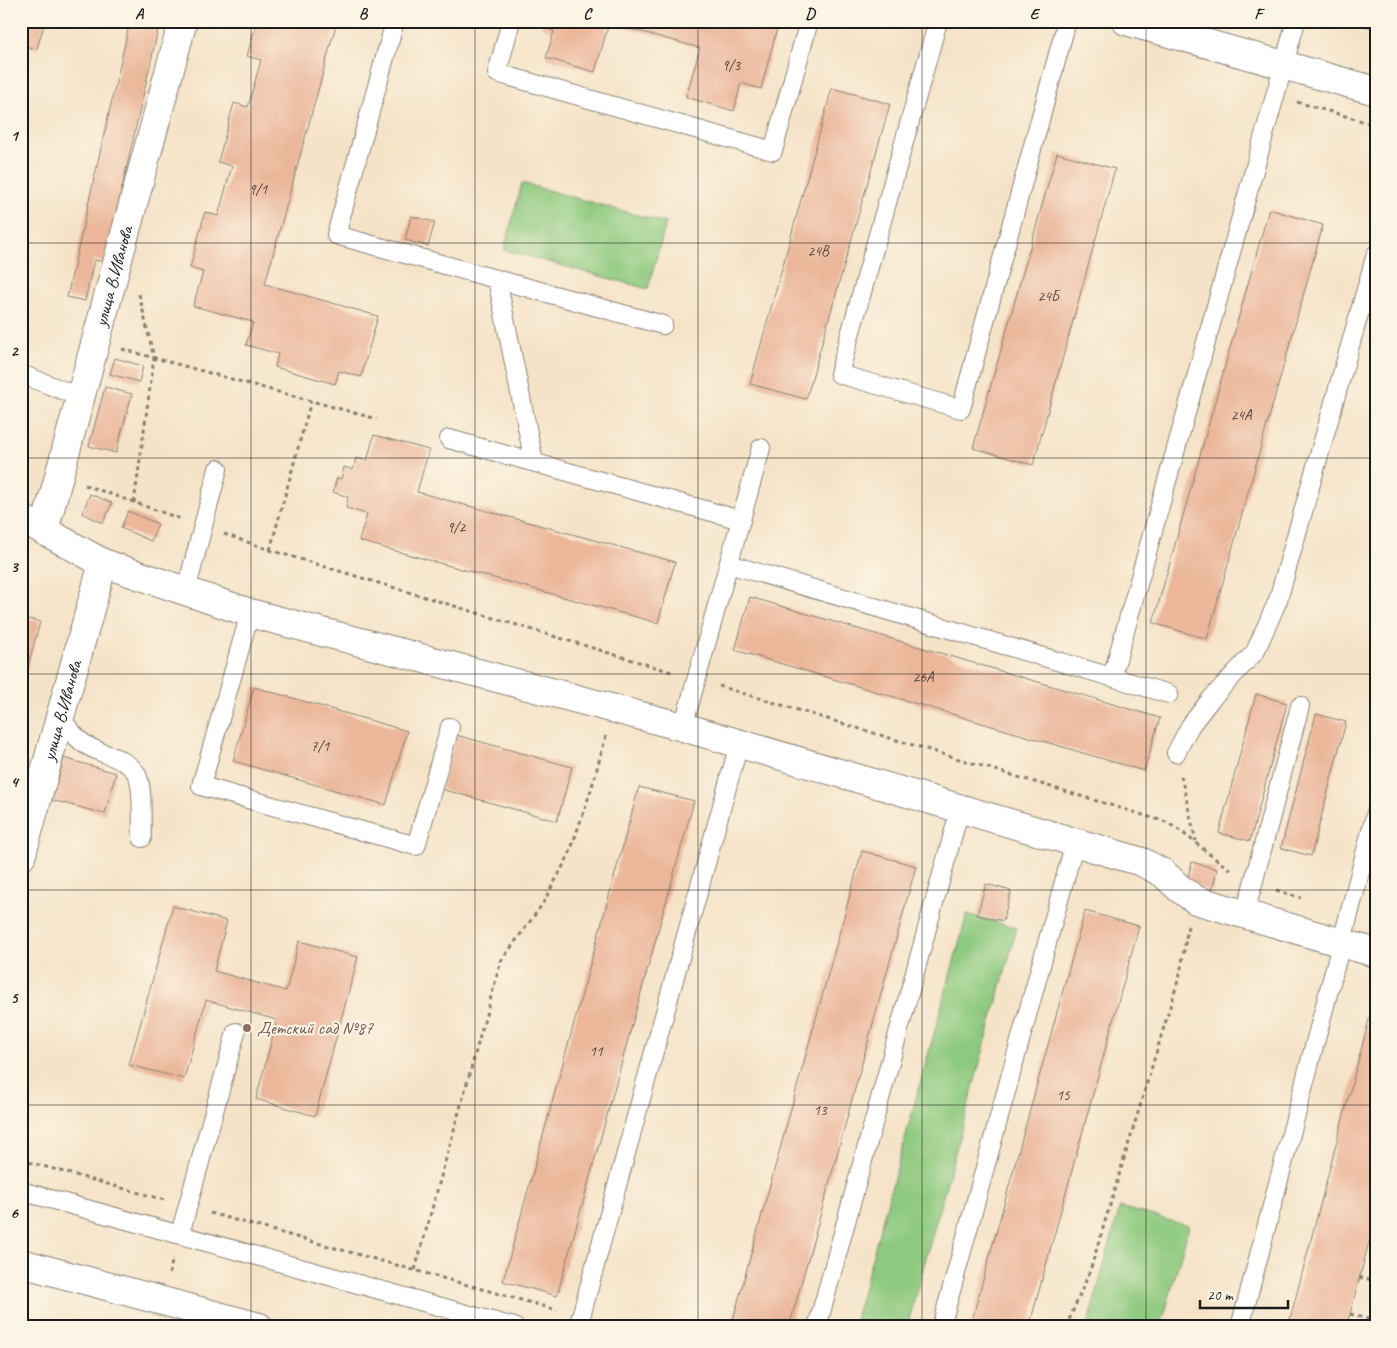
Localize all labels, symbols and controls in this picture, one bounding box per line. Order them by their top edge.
text: A [135,4,145,24]
text: B [359,4,369,24]
text: C [583,4,593,24]
text: D [805,4,816,24]
text: E [1030,4,1041,24]
text: F [1254,4,1265,24]
house number: 9/3 [722,56,741,75]
text: 1 [10,126,19,146]
house number: 9/1 [249,180,268,199]
street label: улица В.Иванова [89,222,138,330]
house number: 24В [807,242,830,261]
house number: 24Б [1037,287,1061,306]
text: 2 [10,341,19,361]
house number: 24А [1230,406,1253,425]
house number: 9/2 [447,518,466,537]
text: 3 [10,557,19,577]
street label: улица В.Иванова [37,657,87,764]
house number: 26А [912,668,935,687]
house number: 7/1 [311,737,330,756]
text: 4 [10,772,19,792]
text: 5 [11,988,20,1008]
place label: Детский сад №87 [257,1017,374,1039]
marker: Детский сад №87 [241,1022,253,1034]
house number: 11 [589,1042,604,1061]
house number: 15 [1056,1086,1071,1105]
house number: 13 [813,1101,828,1120]
text: 6 [10,1203,19,1223]
scale bar [1200,1278,1287,1310]
text: 20 m [1207,1286,1234,1305]

